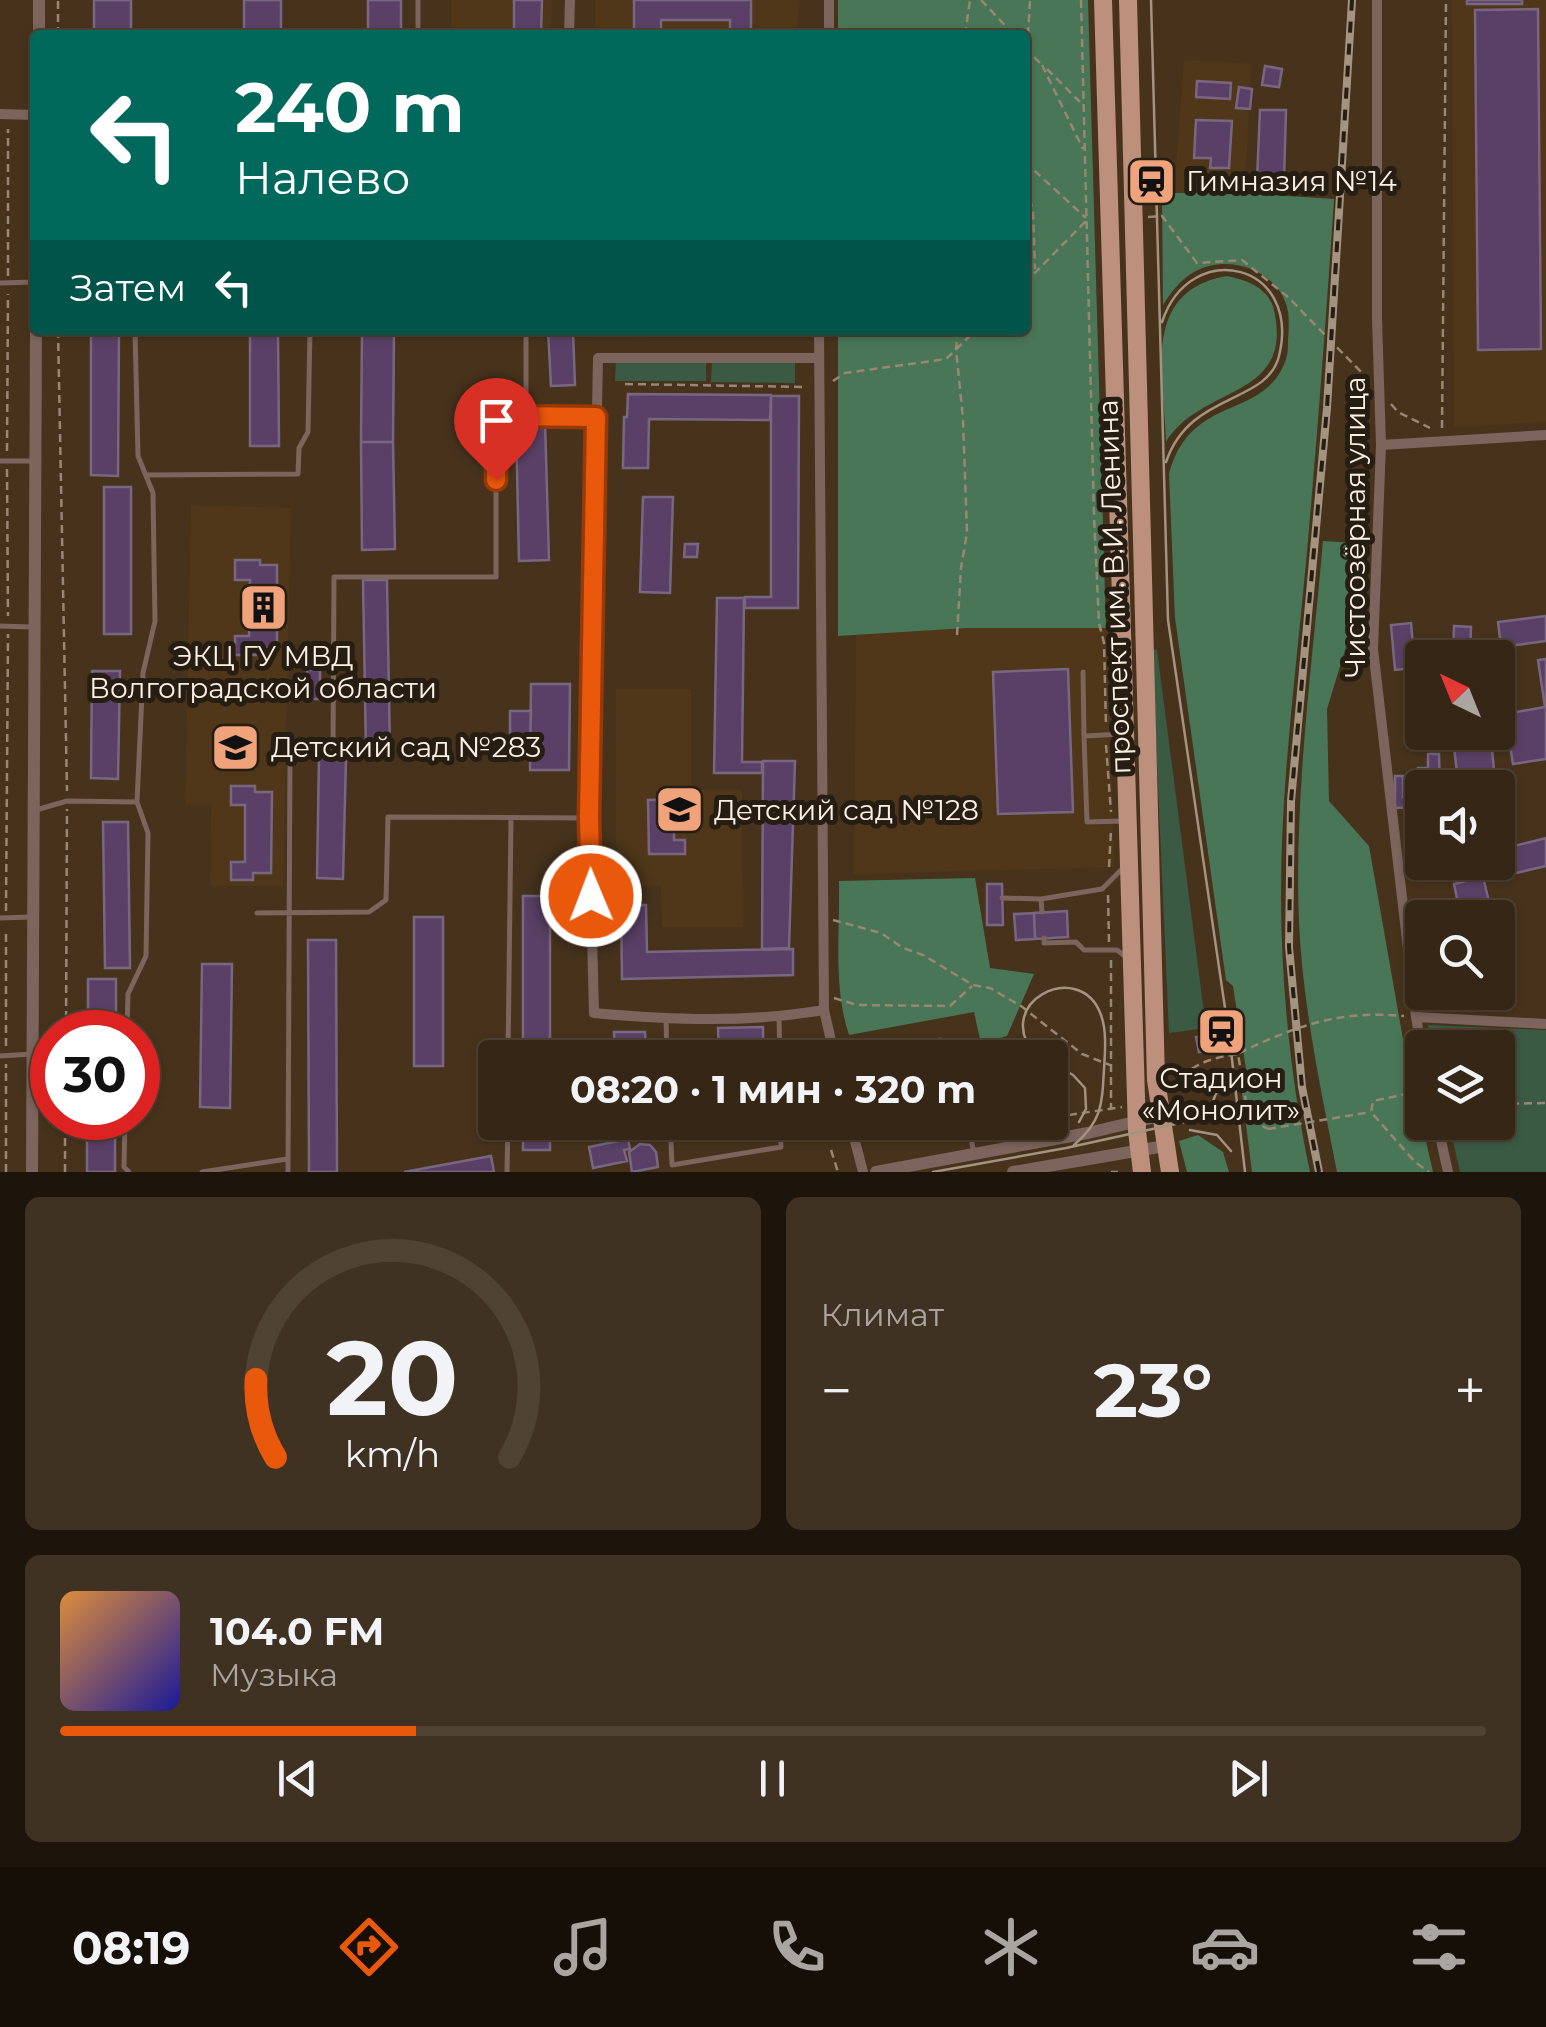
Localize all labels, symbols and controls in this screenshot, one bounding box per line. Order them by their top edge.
text: 240 m [235,64,465,150]
icon: left [70,70,200,200]
text: Налево [235,150,410,205]
station icon: Гимназия №14 [1125,155,1177,207]
place label: Гимназия №14 [1186,164,1397,198]
icon: left [206,260,261,315]
text: Затем [70,264,186,311]
street label: Чистоозёрная улица [1338,376,1372,678]
pin [454,378,539,481]
icon: arrive [469,393,524,448]
street label: проспект им. В.И. Ленина [1090,399,1138,775]
building icon: ЭКЦ ГУ МВД Волгоградской области [237,582,289,634]
place label: ЭКЦ ГУ МВД Волгоградской области [89,639,437,705]
north arrow [1405,640,1515,750]
map controls [1405,640,1515,1140]
school or university icon: Детский сад №283 [210,721,262,773]
place label: Детский сад №283 [271,730,541,764]
button: sound [1405,770,1515,880]
school or university icon: Детский сад №128 [653,784,705,836]
place label: Детский сад №128 [714,793,979,827]
position arrow [539,844,643,948]
button: search [1405,900,1515,1010]
station icon: Стадион «Монолит» [1195,1005,1247,1057]
speed limit sign: 30 [30,1010,160,1140]
button: layers [1405,1030,1515,1140]
place label: Стадион «Монолит» [1142,1061,1300,1127]
text: 08:20 · 1 мин · 320 m [570,1066,976,1113]
text: Климат [821,1295,944,1334]
text: 20 [327,1314,459,1441]
text: 23° [1094,1344,1213,1436]
text: − [821,1357,852,1424]
text: + [1454,1357,1486,1424]
text: km/h [345,1432,440,1476]
text: 104.0 FM [210,1608,384,1655]
text: Музыка [210,1655,338,1694]
icon: previous [270,1751,325,1806]
icon: pause [745,1751,800,1806]
icon: next [1221,1751,1276,1806]
icon: directions [334,1912,404,1982]
icon: music [548,1912,618,1982]
icon: phone [762,1912,832,1982]
icon: climate [976,1912,1046,1982]
icon: car [1190,1912,1260,1982]
icon: filters [1404,1912,1474,1982]
text: 08:19 [72,1920,190,1975]

